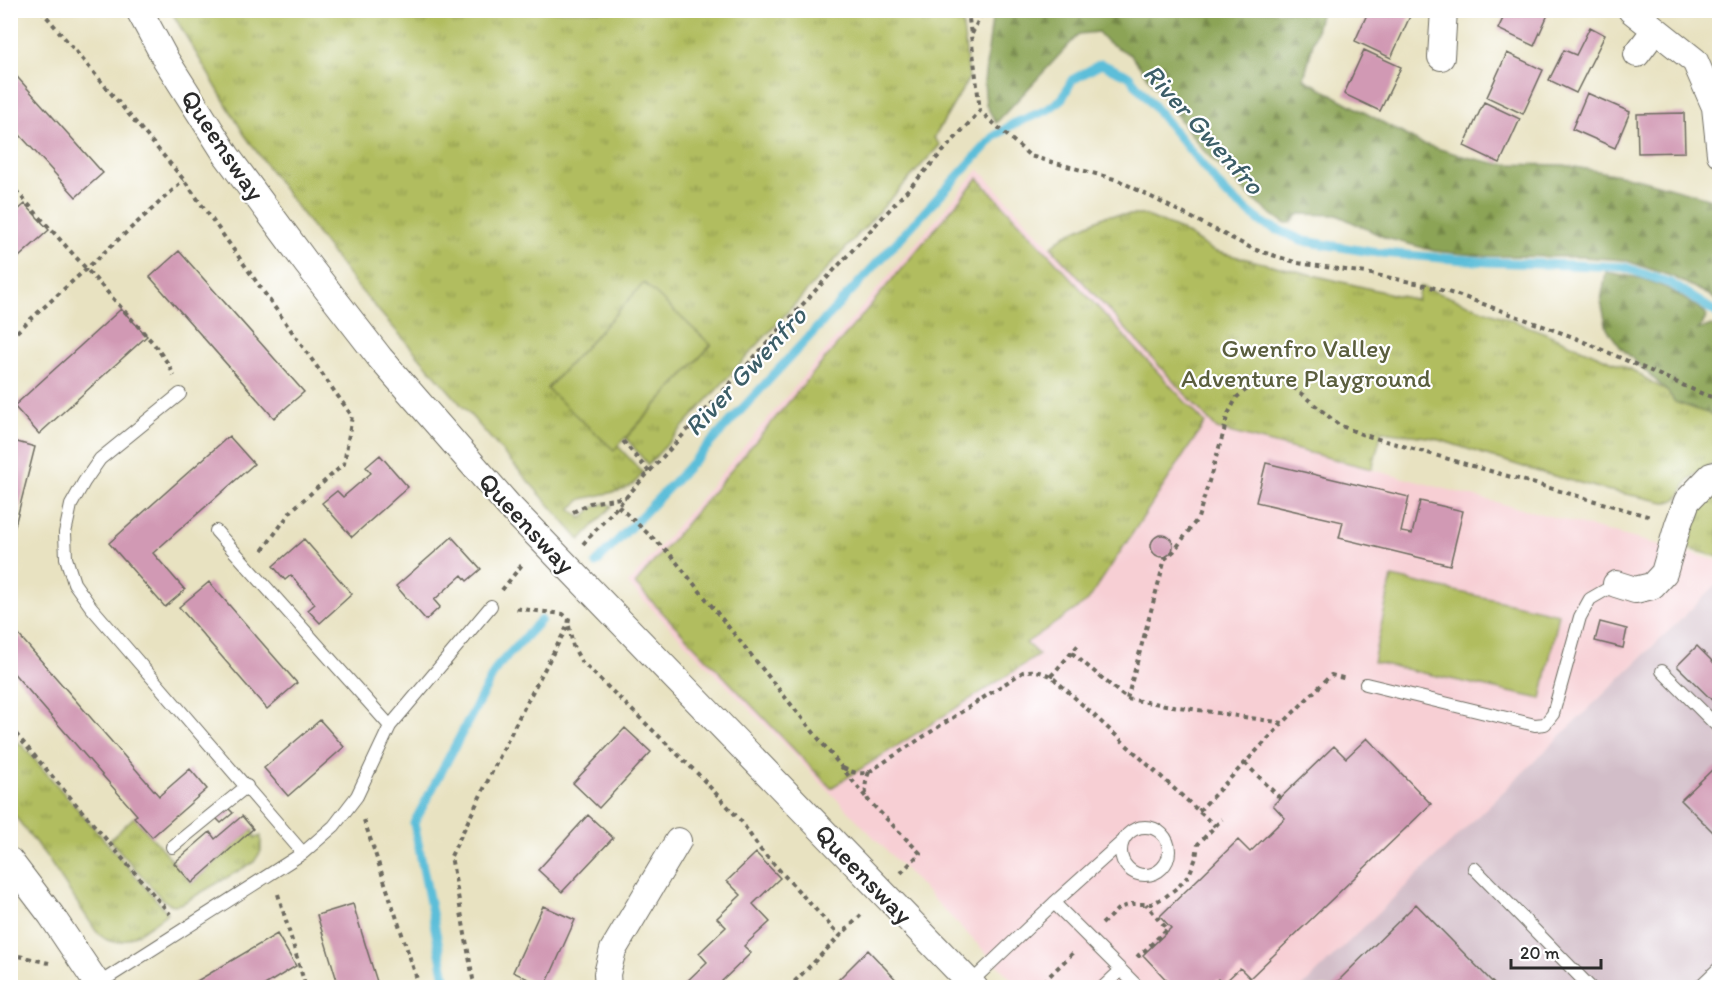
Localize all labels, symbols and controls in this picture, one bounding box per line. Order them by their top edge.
water label: River Gwenfro [1137,57,1272,202]
street label: Queensway [174,83,272,207]
water label: River Gwenfro [677,299,814,443]
park label: Gwenfro Valley Adventure Playground [1181,332,1431,394]
street label: Queensway [472,465,582,581]
street label: Queensway [808,817,920,931]
scale bar [1511,932,1601,970]
text: 20 m [1520,942,1560,964]

